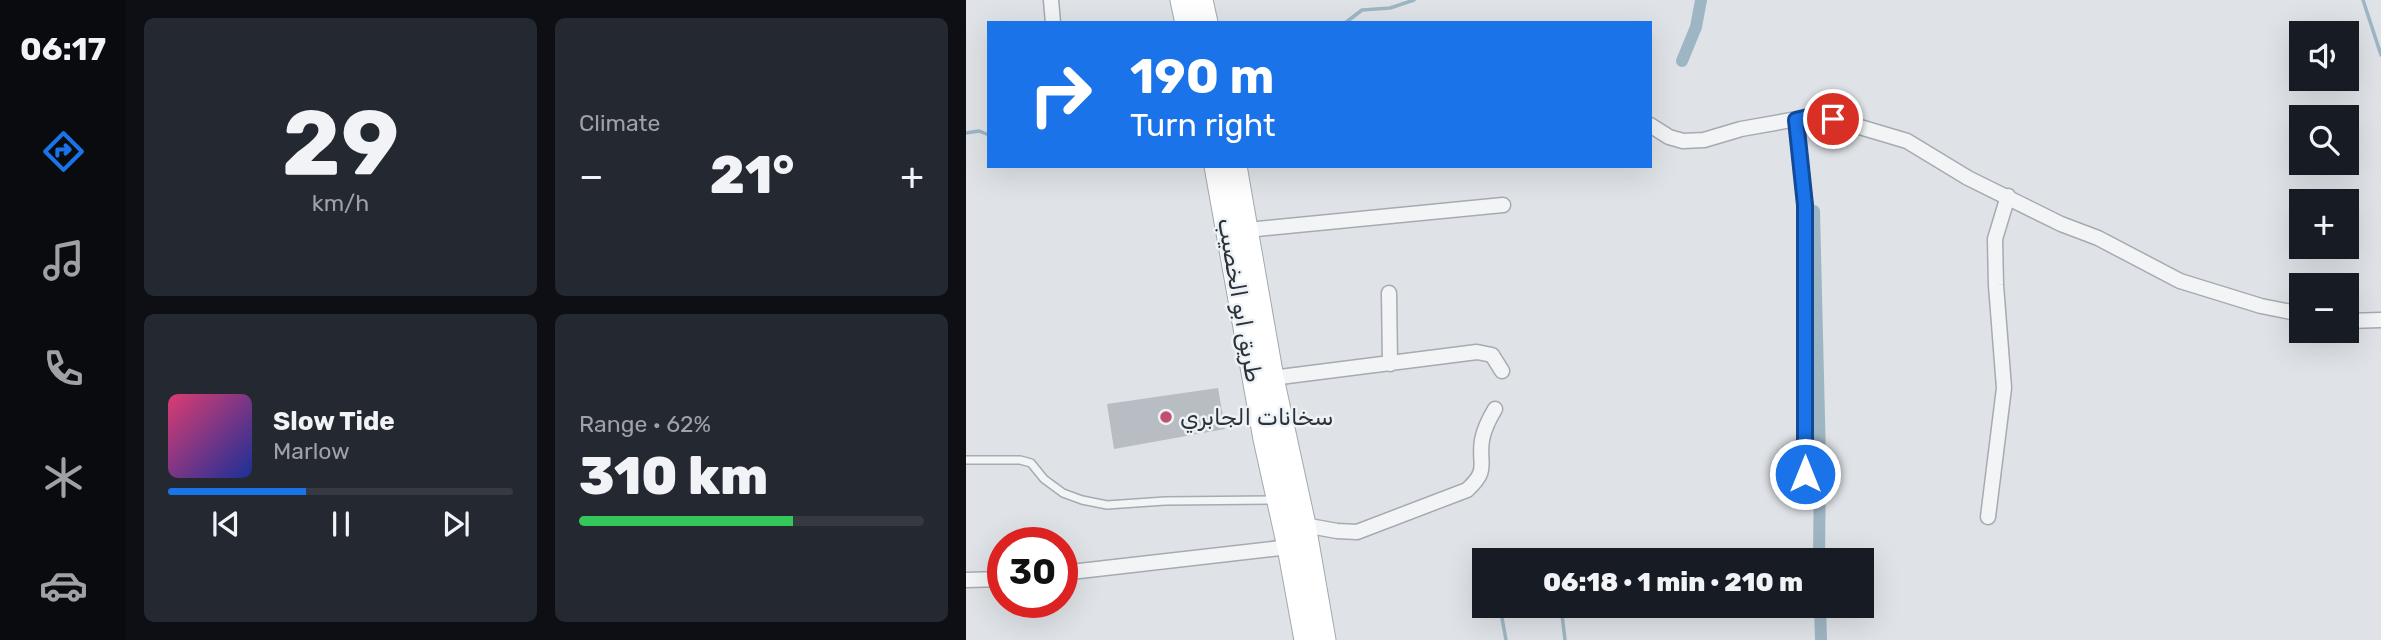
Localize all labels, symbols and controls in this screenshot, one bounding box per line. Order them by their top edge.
map controls [2289,21,2359,343]
button: sound [2289,21,2359,91]
text: 06:17 [20,30,106,68]
text: 190 m [1130,47,1274,105]
icon: right [1015,49,1106,140]
text: 29 [282,89,399,197]
pin [1803,89,1863,149]
icon: arrive [1814,100,1852,138]
button: search [2289,105,2359,175]
text: Turn right [1130,106,1275,144]
text: Climate [579,109,660,137]
icon: directions [39,127,88,176]
text: 21° [710,144,794,206]
text: − [579,153,604,199]
text: + [900,153,924,199]
text: km/h [312,189,369,217]
button: + [2289,189,2359,259]
street label: طريق ابو الخصيب [1212,216,1268,384]
icon: music [39,236,88,285]
button: − [2289,273,2359,343]
icon: phone [39,344,88,393]
place label: سخانات الجابري [1180,403,1334,434]
text: Slow Tide [273,406,395,437]
marker: سخانات الجابري [1158,409,1174,425]
text: Range · 62% [579,410,711,438]
text: Marlow [273,437,350,465]
position arrow [1768,437,1842,511]
text: 310 km [579,445,768,507]
icon: climate [39,453,88,502]
icon: previous [207,505,245,543]
icon: pause [322,505,360,543]
icon: next [437,505,475,543]
speed limit sign: 30 [987,527,1078,618]
icon: car [39,561,88,610]
text: 06:18 · 1 min · 210 m [1543,567,1803,598]

